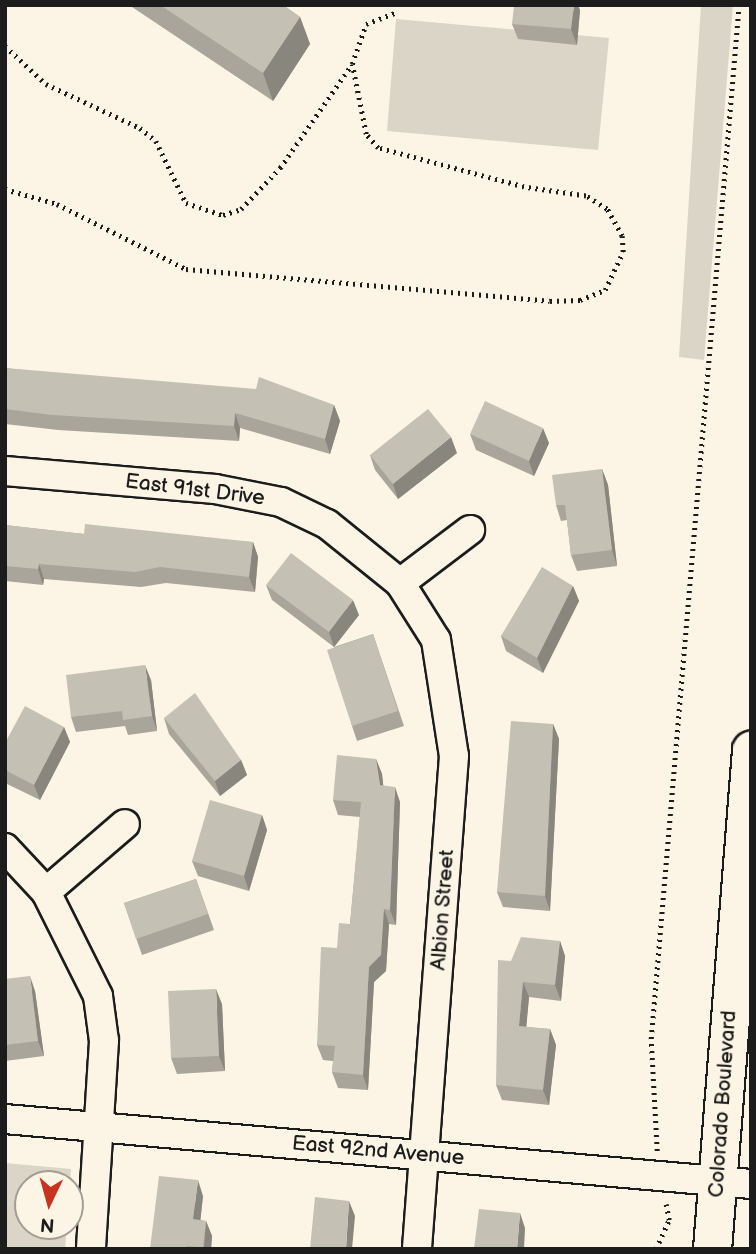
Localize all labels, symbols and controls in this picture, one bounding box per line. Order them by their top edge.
street label: East 91st Drive [124,469,266,511]
street label: Albion Street [426,849,460,971]
street label: Colorado Boulevard [704,1010,742,1198]
street label: East 92nd Avenue [291,1131,465,1171]
north arrow [14,1170,84,1240]
text: N [39,1212,55,1237]

